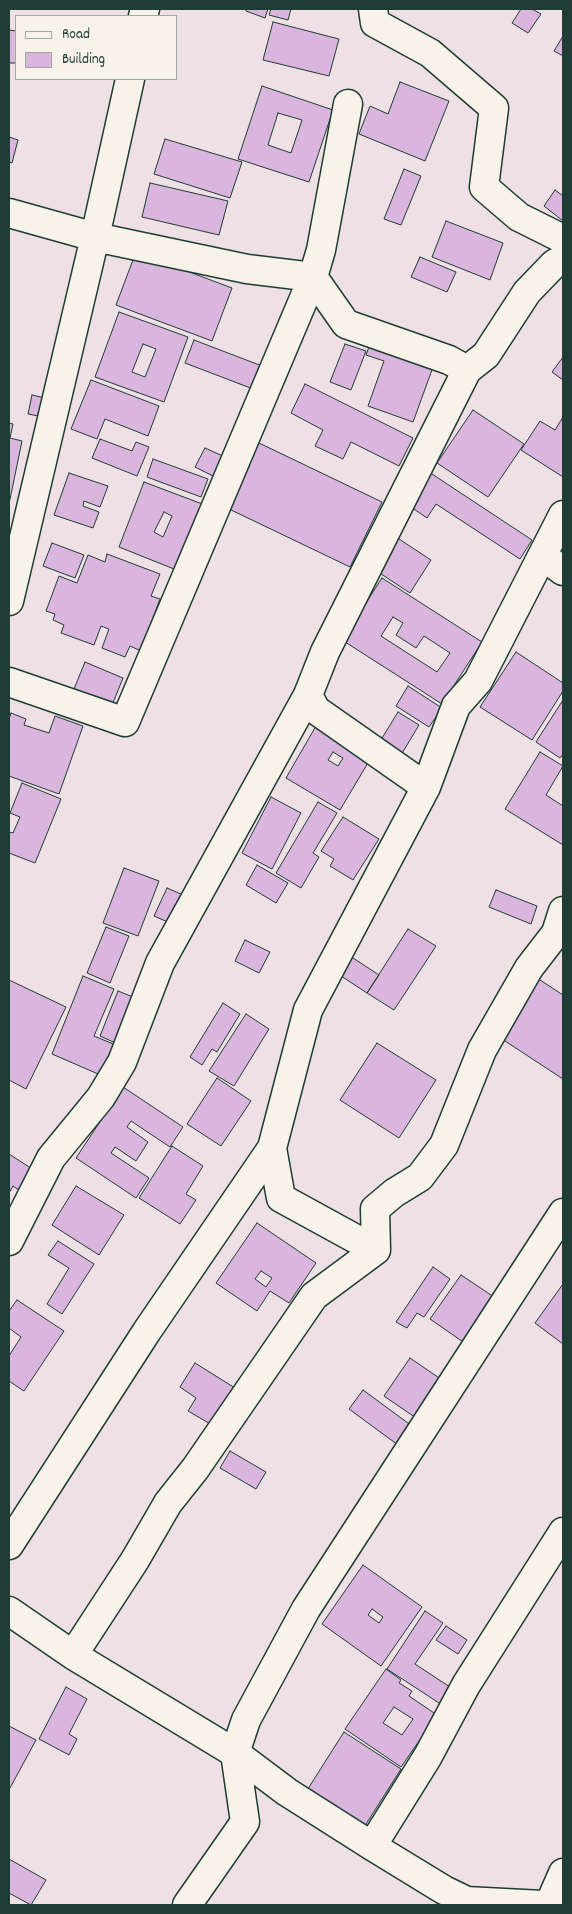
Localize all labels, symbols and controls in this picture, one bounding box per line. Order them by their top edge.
legend [15,15,178,80]
text: Road [62,24,90,46]
text: Building [62,49,105,71]

